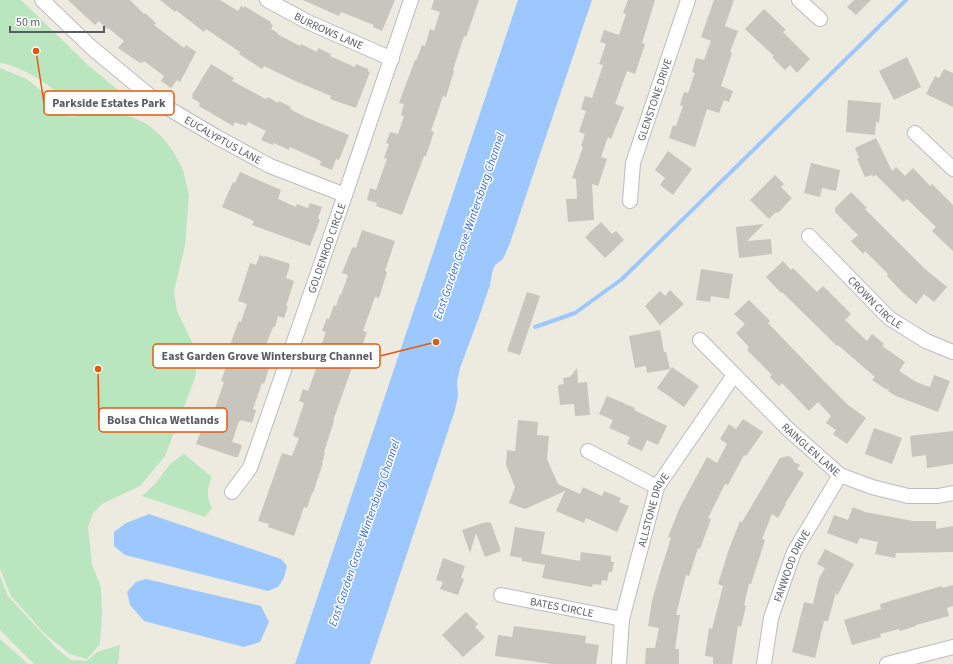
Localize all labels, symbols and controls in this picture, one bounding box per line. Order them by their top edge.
scale bar [10,8,104,34]
street label: BURROWS LANE [291,9,366,53]
text: 50 m [16,14,40,31]
street label: GLENSTONE DRIVE [634,56,676,143]
callout: Parkside Estates Park [44,91,174,115]
text: Parkside Estates Park [52,95,166,112]
street label: EUCALYPTUS LANE [182,113,264,168]
water label: East Garden Grove-Wintersburg Channel [429,130,510,322]
street label: GOLDENROD CIRCLE [304,201,350,295]
street label: CROWN CIRCLE [844,273,905,333]
callout: East Garden Grove Wintersburg Channel [153,344,380,368]
text: East Garden Grove Wintersburg Channel [162,348,373,365]
callout: Bolsa Chica Wetlands [99,408,227,432]
text: Bolsa Chica Wetlands [107,412,219,429]
street label: RAINGLEN LANE [778,420,844,480]
water label: East Garden Grove-Wintersburg Channel [324,437,405,629]
street label: ALLSTONE DRIVE [634,470,673,548]
street label: FANWOOD DRIVE [770,526,814,604]
street label: BATES CIRCLE [529,594,595,621]

